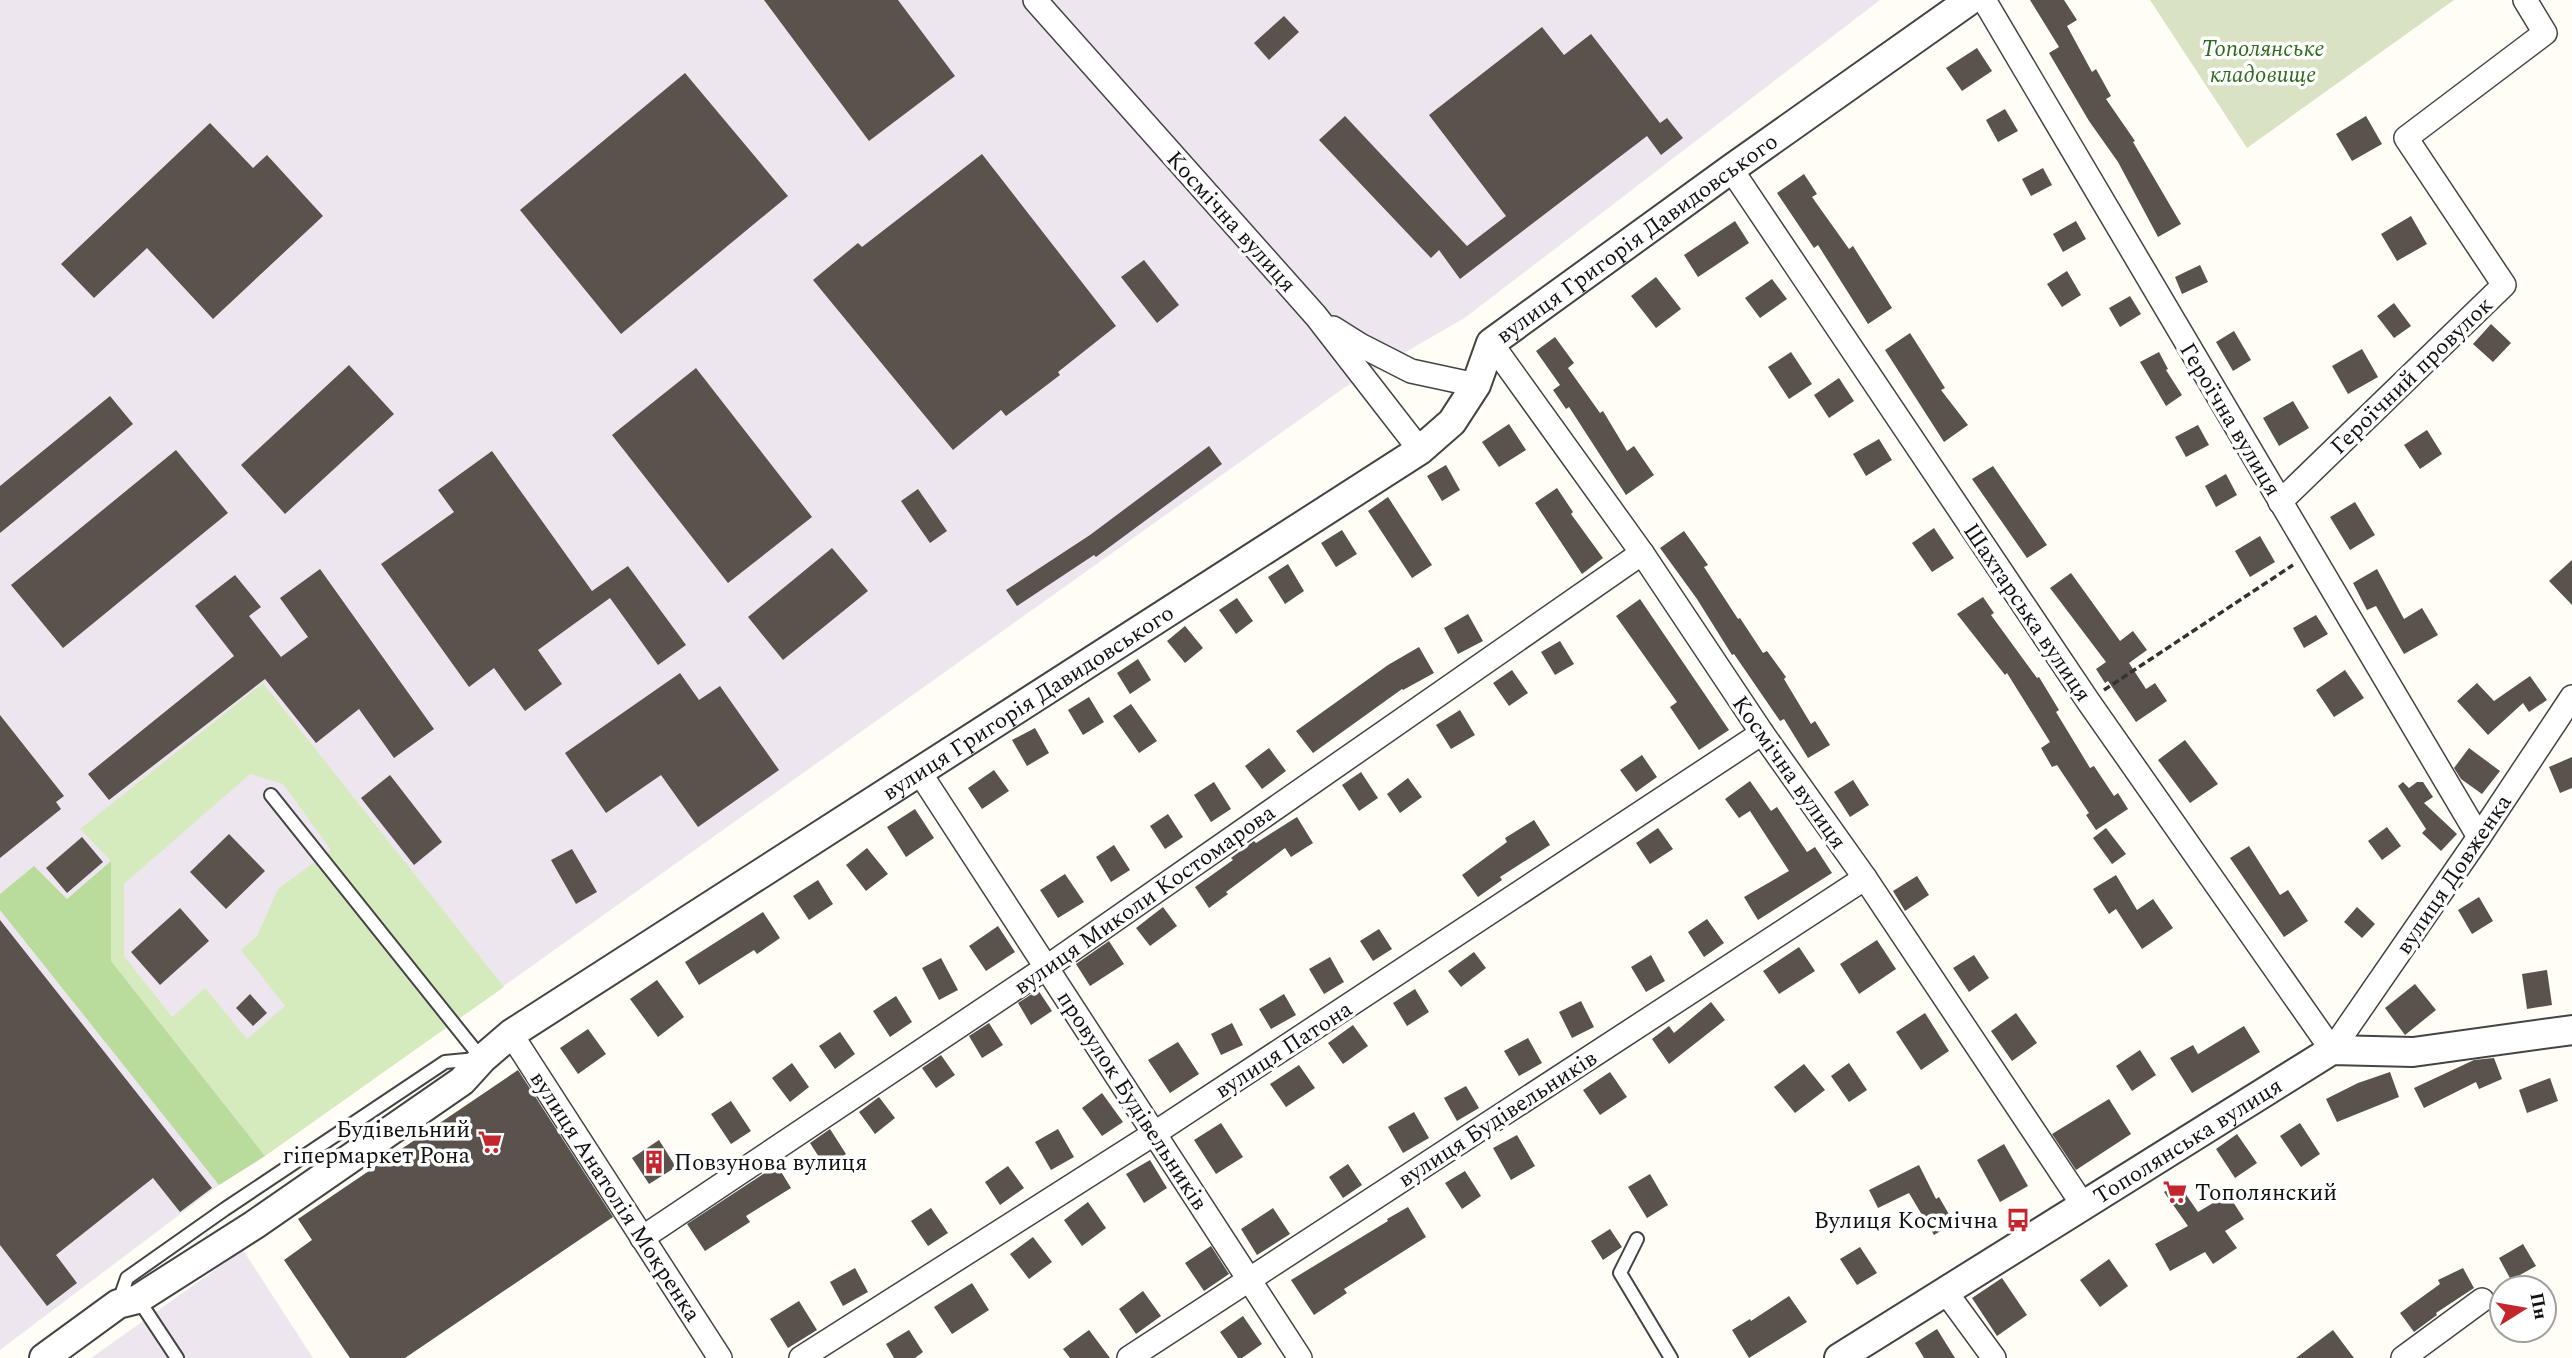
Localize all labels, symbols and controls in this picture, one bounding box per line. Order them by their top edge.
park label: Тополянське кладовище [2201,32,2325,93]
street label: вулиця Григорія Давидовського [1489,125,1786,353]
street label: Космічна вулиця [1157,143,1304,301]
street label: Героїчний провулок [2323,289,2502,463]
street label: Героїчна вулиця [2170,336,2290,503]
street label: Шахтарська вулиця [1954,516,2100,709]
street label: вулиця Григорія Давидовського [876,596,1182,810]
street label: Космічна вулиця [1723,689,1855,857]
street label: вулиця Довженка [2387,788,2521,962]
street label: вулиця Миколи Костомарова [1007,796,1283,1004]
street label: провулок Будівельників [1047,984,1216,1218]
street label: вулиця Патона [1208,992,1360,1108]
street label: вулиця Будівельників [1391,1042,1604,1197]
street label: вулиця Анатолія Мокренка [520,1064,709,1329]
street label: Тополянська вулиця [2087,1069,2290,1214]
place label: Будівельний гіпермаркет Рона [283,1113,470,1174]
supermarket icon: Будівельний гіпермаркет Рона [476,1128,504,1156]
place label: Повзунова вулиця [674,1146,867,1181]
building icon: Повзунова вулиця [640,1148,668,1176]
place label: Тополянский [2195,1176,2337,1211]
supermarket icon: Тополянский [2161,1178,2189,1206]
place label: Вулиця Космічна [1814,1204,1998,1239]
bus stop icon: Вулиця Космічна [2004,1206,2032,1234]
north arrow [2488,1274,2558,1344]
text: Пн [2521,1290,2555,1322]

